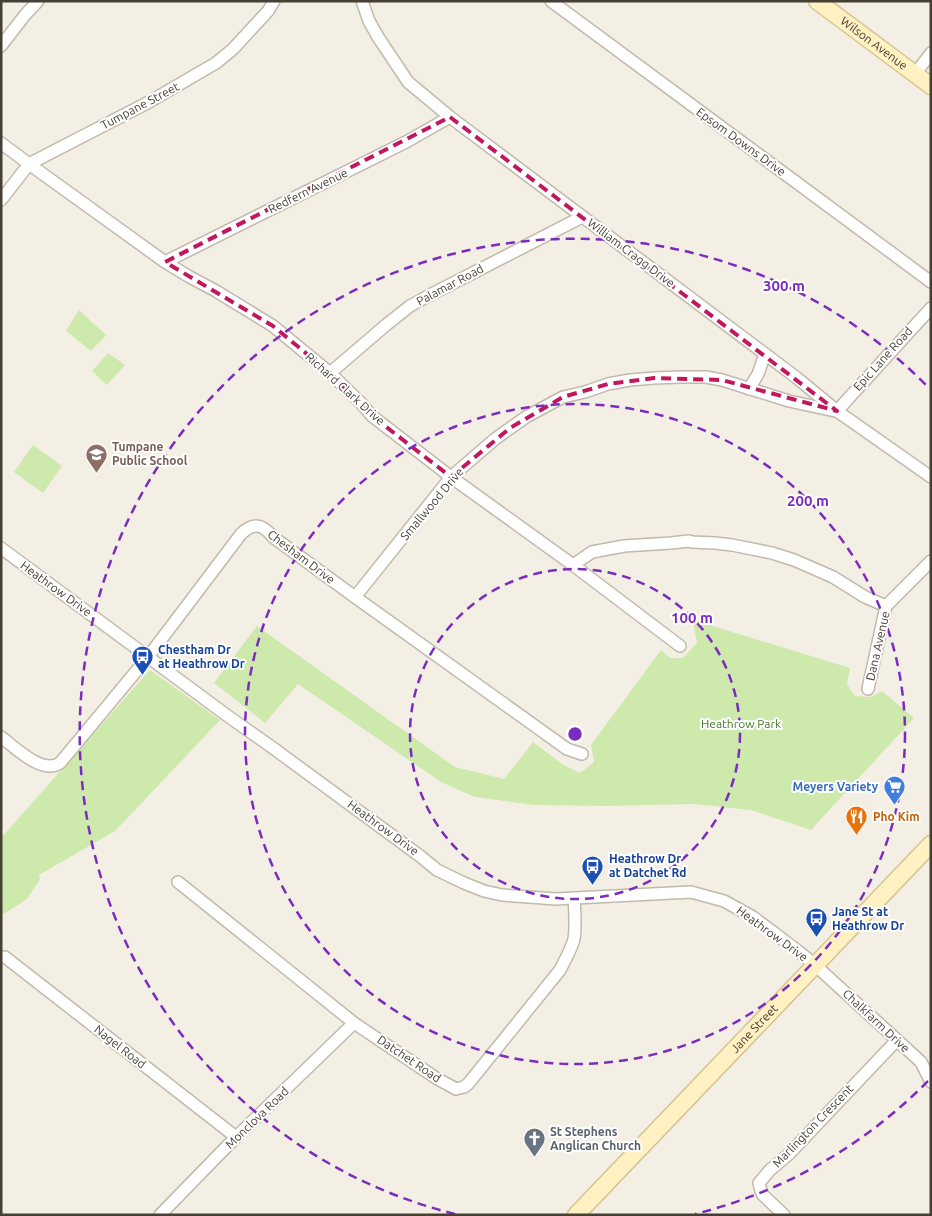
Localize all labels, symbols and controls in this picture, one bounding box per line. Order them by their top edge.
street label: Wilson Avenue [838,14,910,72]
street label: Tumpane Street [99,79,181,132]
street label: Epsom Downs Drive [694,105,788,178]
street label: Redfern Avenue [266,166,350,215]
street label: William Cragg Drive [585,216,677,290]
street label: Palamar Road [414,261,486,308]
text: 300 m [763,277,805,294]
street label: Epic Lane Road [851,324,915,393]
street label: Richard Clark Drive [303,350,387,427]
place label: Tumpane Public School [112,440,188,467]
school or university icon: Tumpane Public School [84,442,108,473]
street label: Smallwood Drive [398,465,466,543]
text: 200 m [787,492,829,509]
street label: Chesham Drive [265,527,337,586]
street label: Heathrow Drive [18,558,94,619]
text: 100 m [671,609,713,626]
street label: Dana Avenue [863,610,892,682]
place label: Chestham Dr at Heathrow Dr [158,643,245,670]
bus stop icon: Chestham Dr at Heathrow Dr [130,645,154,676]
park label: Heathrow Park [701,717,781,730]
centre of rings [566,725,584,743]
supermarket icon: Meyers Variety [882,775,906,806]
place label: Meyers Variety [793,780,879,793]
street label: Heathrow Drive [345,797,421,858]
restaurant icon: Pho Kim [845,805,869,836]
place label: Pho Kim [873,810,920,823]
place label: Heathrow Dr at Datchet Rd [609,852,686,879]
bus stop icon: Heathrow Dr at Datchet Rd [581,854,605,885]
street label: Heathrow Drive [734,903,810,964]
place label: Jane St at Heathrow Dr [832,905,904,932]
bus stop icon: Jane St at Heathrow Dr [804,907,828,938]
street label: Chalkfarm Drive [840,986,912,1055]
street label: Jane Street [728,1001,780,1055]
street label: Nagel Road [92,1022,149,1071]
street label: Datchet Road [375,1033,443,1085]
street label: Marlington Crescent [770,1081,856,1170]
street label: Monclova Road [222,1084,291,1151]
place label: St Stephens Anglican Church [550,1125,641,1152]
church icon: St Stephens Anglican Church [522,1127,546,1158]

